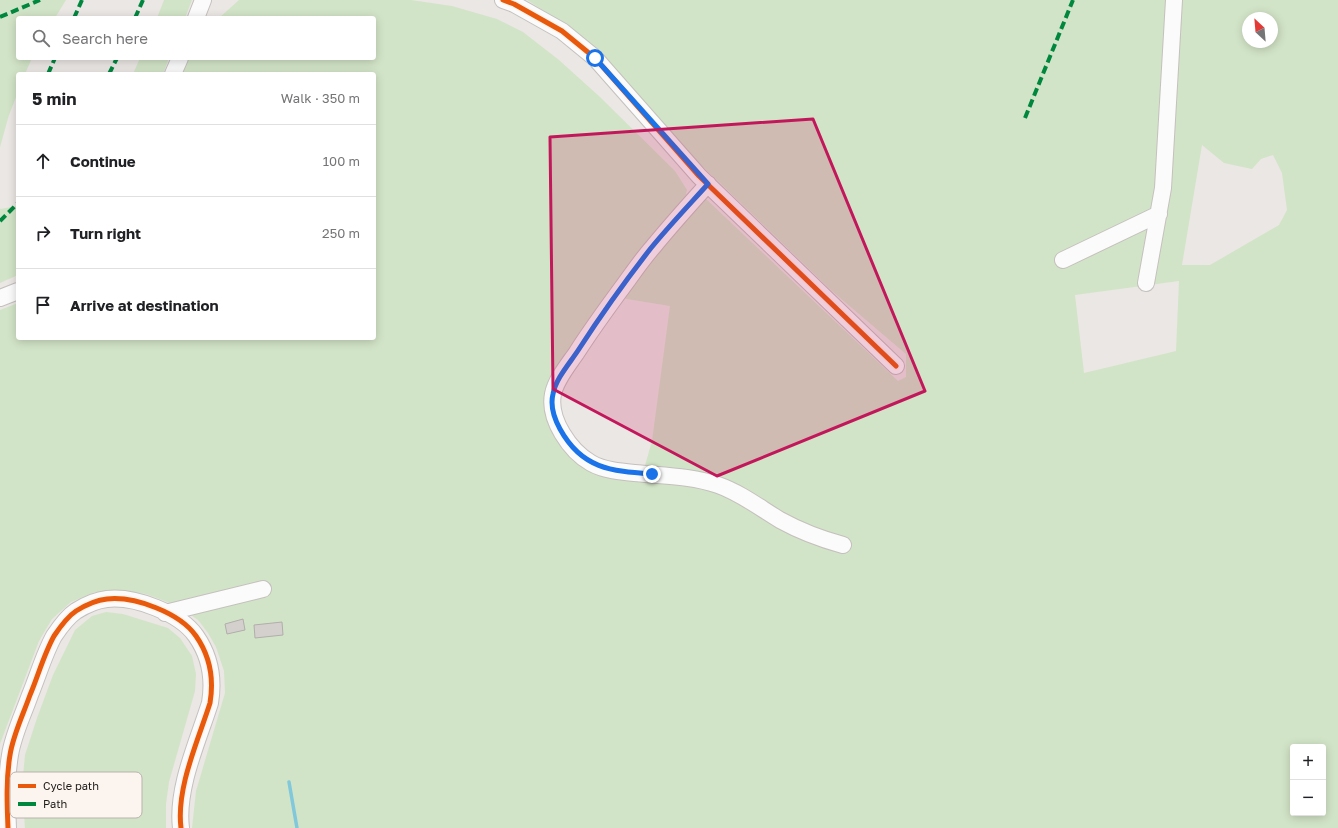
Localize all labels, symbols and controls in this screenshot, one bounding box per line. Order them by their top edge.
north arrow [1242,12,1278,48]
search box [16,16,376,60]
icon: search [30,27,52,49]
text: Search here [62,29,148,47]
route start [586,49,604,67]
text: 5 min [32,88,76,109]
text: Walk · 350 m [281,90,360,106]
icon: ahead [32,150,54,172]
text: Continue [70,152,136,170]
text: 100 m [323,153,360,169]
icon: right [32,222,54,244]
text: Turn right [70,224,141,242]
text: 250 m [322,225,360,241]
icon: arrive [32,294,54,316]
text: Arrive at destination [70,296,219,314]
route end [643,465,661,483]
map controls [1290,744,1326,816]
button: + [1290,744,1326,780]
legend [10,772,142,818]
text: Cycle path [43,779,99,792]
button: − [1290,780,1326,816]
text: Path [43,797,67,810]

